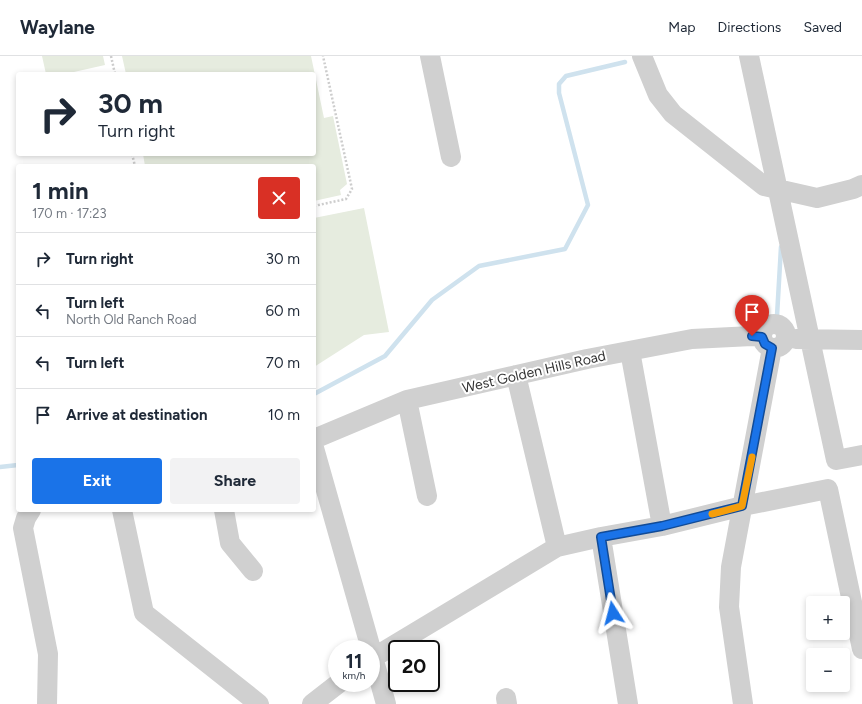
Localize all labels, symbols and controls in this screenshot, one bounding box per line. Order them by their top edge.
text: Waylane [20,16,95,39]
text: Map [668,19,696,36]
text: Directions [718,19,781,36]
text: Saved [803,19,842,36]
text: 30 m [98,86,163,120]
icon: right [32,88,84,140]
text: Turn right [98,120,175,142]
text: 1 min [32,176,89,205]
button: close [258,177,300,219]
text: 170 m · 17:23 [32,206,107,221]
icon: right [32,248,54,270]
text: Turn right [66,250,134,268]
text: 30 m [266,250,300,268]
text: Turn left [66,294,124,312]
pin [735,295,769,336]
icon: left [32,300,54,322]
icon: arrive [741,301,763,323]
text: 60 m [265,302,300,320]
text: North Old Ranch Road [66,312,197,327]
street label: West Golden Hills Road [461,347,607,397]
icon: left [32,352,54,374]
text: Turn left [66,354,124,372]
text: 70 m [266,354,300,372]
icon: arrive [32,404,54,426]
text: Arrive at destination [66,406,207,424]
text: 10 m [268,406,300,424]
button: Exit [32,458,162,504]
button: Share [170,458,300,504]
position arrow [592,592,634,634]
map controls [806,596,850,692]
button: + [806,596,850,640]
speed limit sign: 20 [388,640,440,692]
button: − [806,648,850,692]
text: 11 [346,649,362,673]
text: km/h [343,669,365,682]

